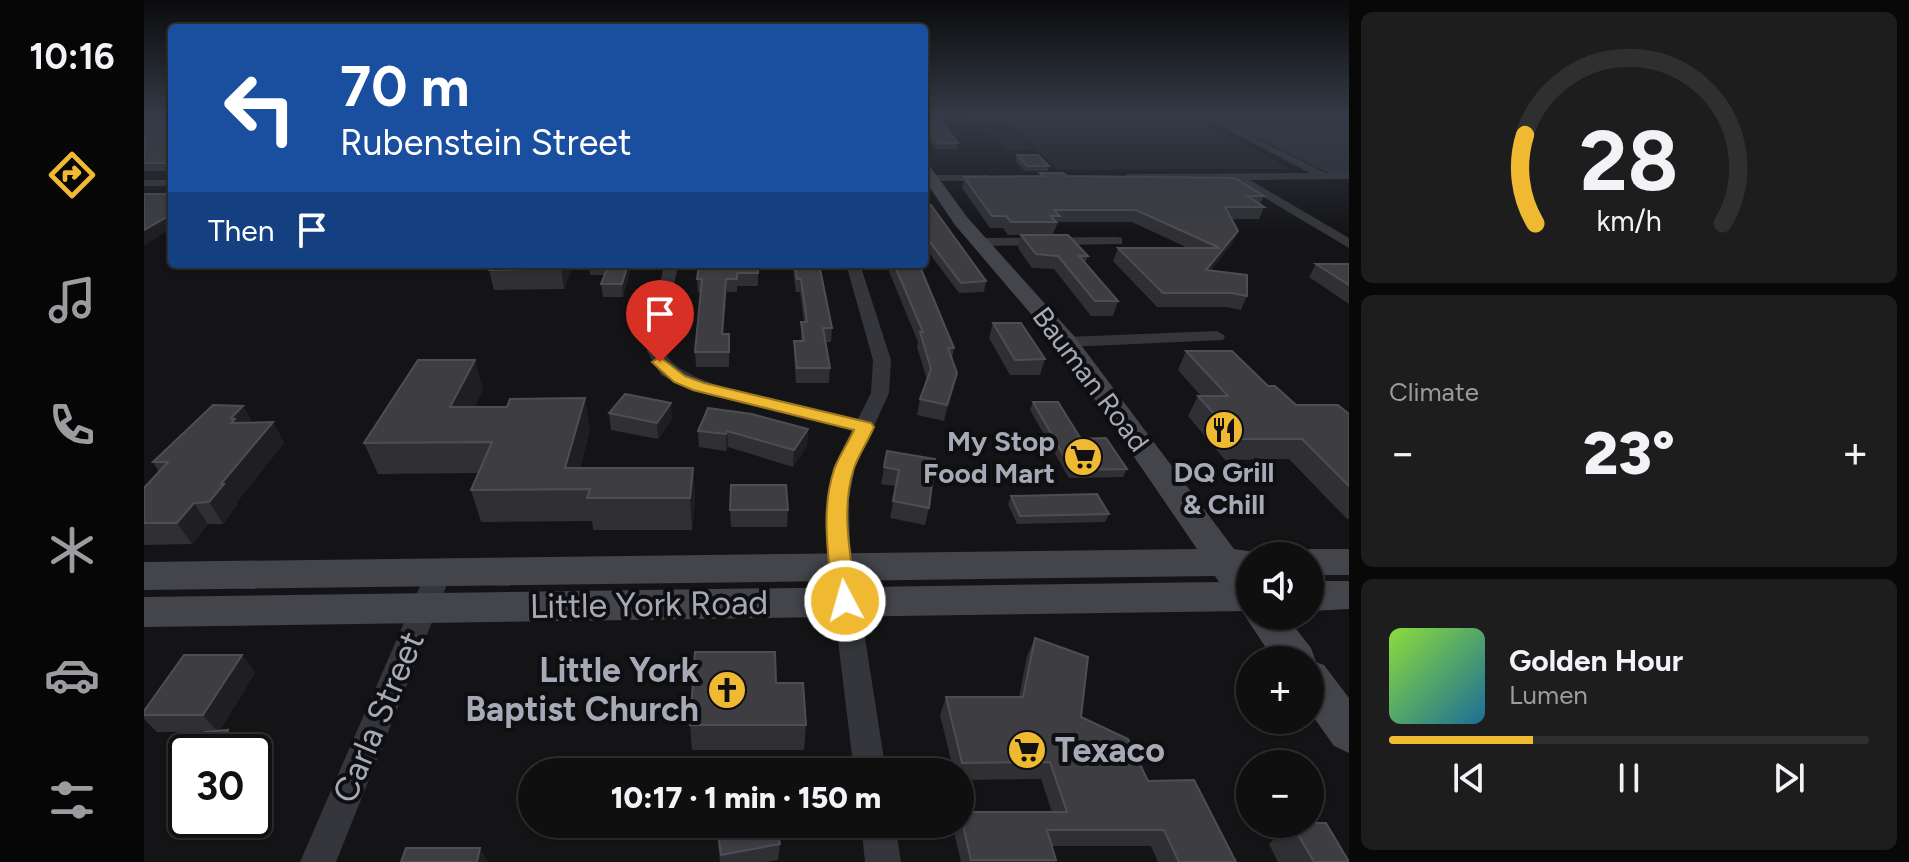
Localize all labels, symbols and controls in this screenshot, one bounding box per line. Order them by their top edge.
text: 10:16 [29,35,115,78]
text: 70 m [340,53,470,120]
icon: left [208,56,312,160]
text: 28 [1579,110,1679,210]
text: Rubenstein Street [340,121,632,164]
icon: directions [44,147,100,203]
text: km/h [1596,204,1662,238]
icon: arrive [290,208,334,252]
text: Then [208,212,274,249]
icon: music [44,272,100,328]
pin [626,280,694,362]
icon: arrive [638,292,682,336]
street label: Bauman Road [1026,300,1156,458]
text: Climate [1389,376,1479,408]
icon: phone [44,397,100,453]
restaurant icon: DQ Grill & Chill [1203,409,1245,451]
text: 23° [1583,417,1675,489]
place label: My Stop Food Mart [923,424,1055,490]
text: − [1389,426,1416,479]
text: + [1842,426,1869,479]
supermarket icon: My Stop Food Mart [1062,436,1104,478]
place label: DQ Grill & Chill [1174,455,1274,521]
icon: climate [44,522,100,578]
map controls [1236,542,1324,838]
button: sound [1236,542,1324,630]
position arrow [803,559,887,643]
street label: Little York Road [529,582,769,627]
street label: Carla Street [324,626,433,809]
text: Golden Hour [1509,642,1683,679]
button: + [1236,646,1324,734]
icon: car [44,647,100,703]
place label: Little York Baptist Church [465,650,700,730]
church icon: Little York Baptist Church [706,669,748,711]
text: Lumen [1509,679,1588,711]
supermarket icon: Texaco [1006,729,1048,771]
place label: Texaco [1055,730,1165,771]
speed limit sign: 30 [168,734,272,838]
button: − [1236,750,1324,838]
icon: previous [1447,756,1491,800]
icon: pause [1607,756,1651,800]
icon: next [1767,756,1811,800]
icon: filters [44,772,100,828]
text: 10:17 · 1 min · 150 m [611,779,881,816]

